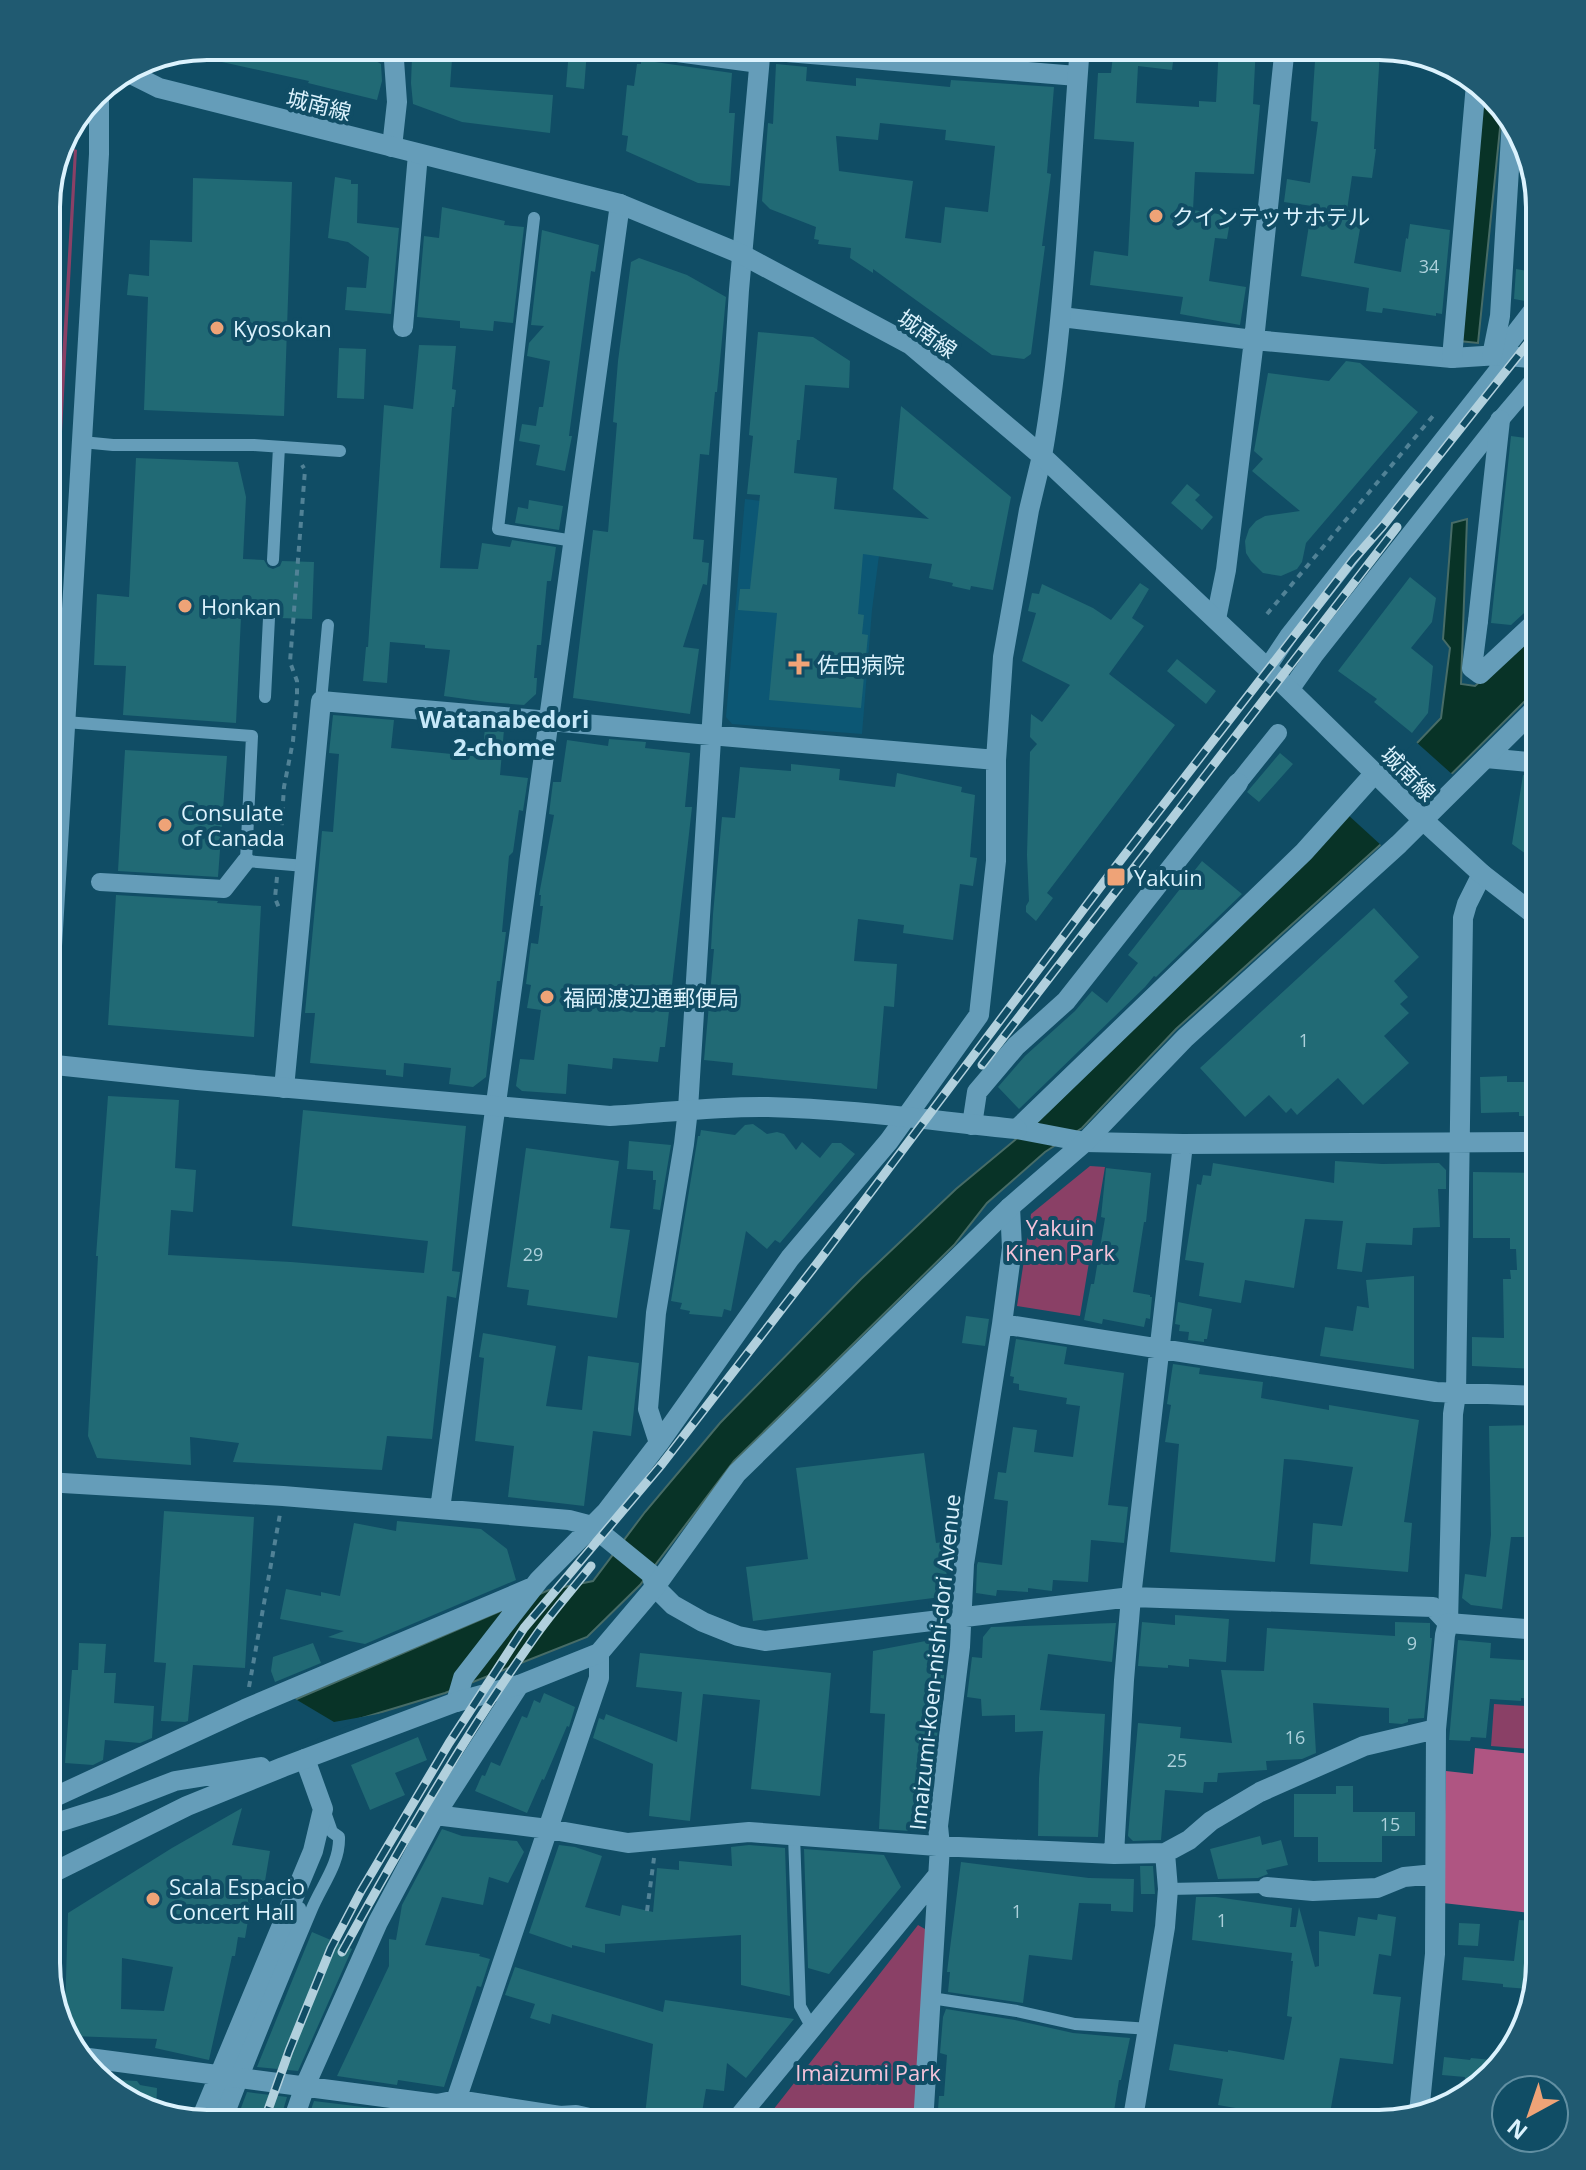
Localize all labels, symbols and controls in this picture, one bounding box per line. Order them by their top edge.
street label: 城南線 [283,81,355,127]
place label: クインテッサホテル [1172,201,1370,231]
marker: クインテッサホテル [1147,207,1165,225]
house number: 34 [1419,254,1439,278]
street label: 城南線 [892,302,964,364]
place label: Kyosokan [233,313,332,343]
marker: Kyosokan [208,319,226,337]
place label: Honkan [201,591,281,621]
marker: Honkan [176,597,194,615]
place label: 佐田病院 [817,649,905,679]
marker: 佐田病院 [788,653,810,675]
district label: Watanabedori 2-chome [419,702,589,763]
street label: 城南線 [1375,739,1443,807]
place label: Consulate of Canada [181,797,285,852]
marker: Consulate of Canada [156,816,174,834]
place label: Yakuin [1134,862,1203,892]
marker: Yakuin [1105,866,1127,888]
place label: 福岡渡辺通郵便局 [563,982,739,1012]
marker: 福岡渡辺通郵便局 [538,988,556,1006]
house number: 1 [1299,1028,1309,1052]
park label: Yakuin Kinen Park [1005,1212,1115,1267]
house number: 29 [523,1242,543,1266]
street label: Imaizumi-koen-nishi-dori Avenue [901,1492,967,1832]
house number: 9 [1407,1631,1417,1655]
house number: 16 [1285,1725,1305,1749]
house number: 25 [1167,1748,1187,1772]
house number: 15 [1380,1812,1400,1836]
place label: Scala Espacio Concert Hall [169,1871,305,1926]
marker: Scala Espacio Concert Hall [144,1890,162,1908]
house number: 1 [1012,1899,1022,1923]
house number: 1 [1217,1908,1227,1932]
park label: Imaizumi Park [795,2057,941,2087]
north arrow [1490,2074,1570,2154]
text: N [1500,2113,1533,2147]

